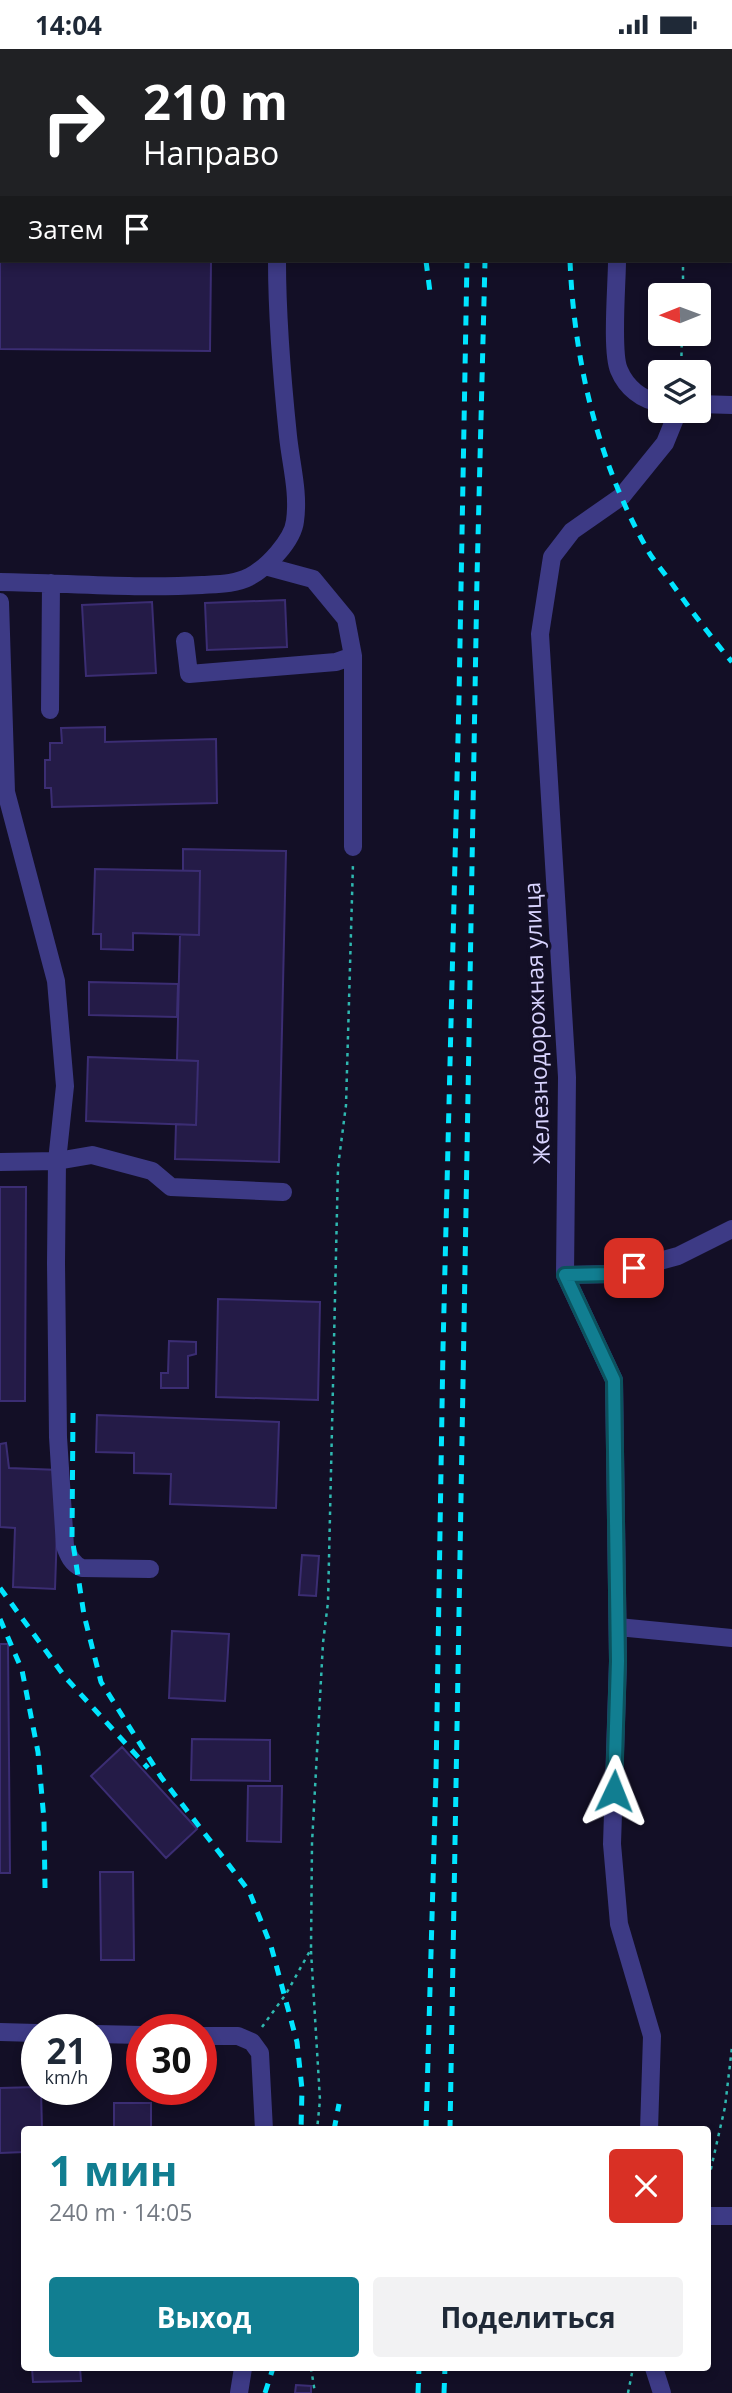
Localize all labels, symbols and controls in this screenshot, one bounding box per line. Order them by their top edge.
text: 14:04 [35,7,102,43]
text: 210 m [143,68,288,134]
icon: right [28,77,119,168]
text: Направо [143,131,279,174]
icon: arrive [118,210,156,248]
text: Затем [28,211,104,247]
north arrow [648,283,710,347]
map controls [648,283,711,423]
button: layers [648,360,711,423]
street label: Железнодорожная улица [515,881,557,1165]
pin [604,1238,664,1298]
icon: arrive [615,1249,653,1287]
position arrow [577,1754,651,1828]
speed limit sign: 30 [126,2014,217,2105]
text: 21 [46,2027,87,2074]
text: km/h [45,2065,88,2089]
text: 1 мин [49,2141,177,2198]
button: close [609,2149,683,2223]
text: 240 m · 14:05 [49,2196,192,2228]
button: Выход [49,2277,359,2357]
button: Поделиться [373,2277,683,2357]

